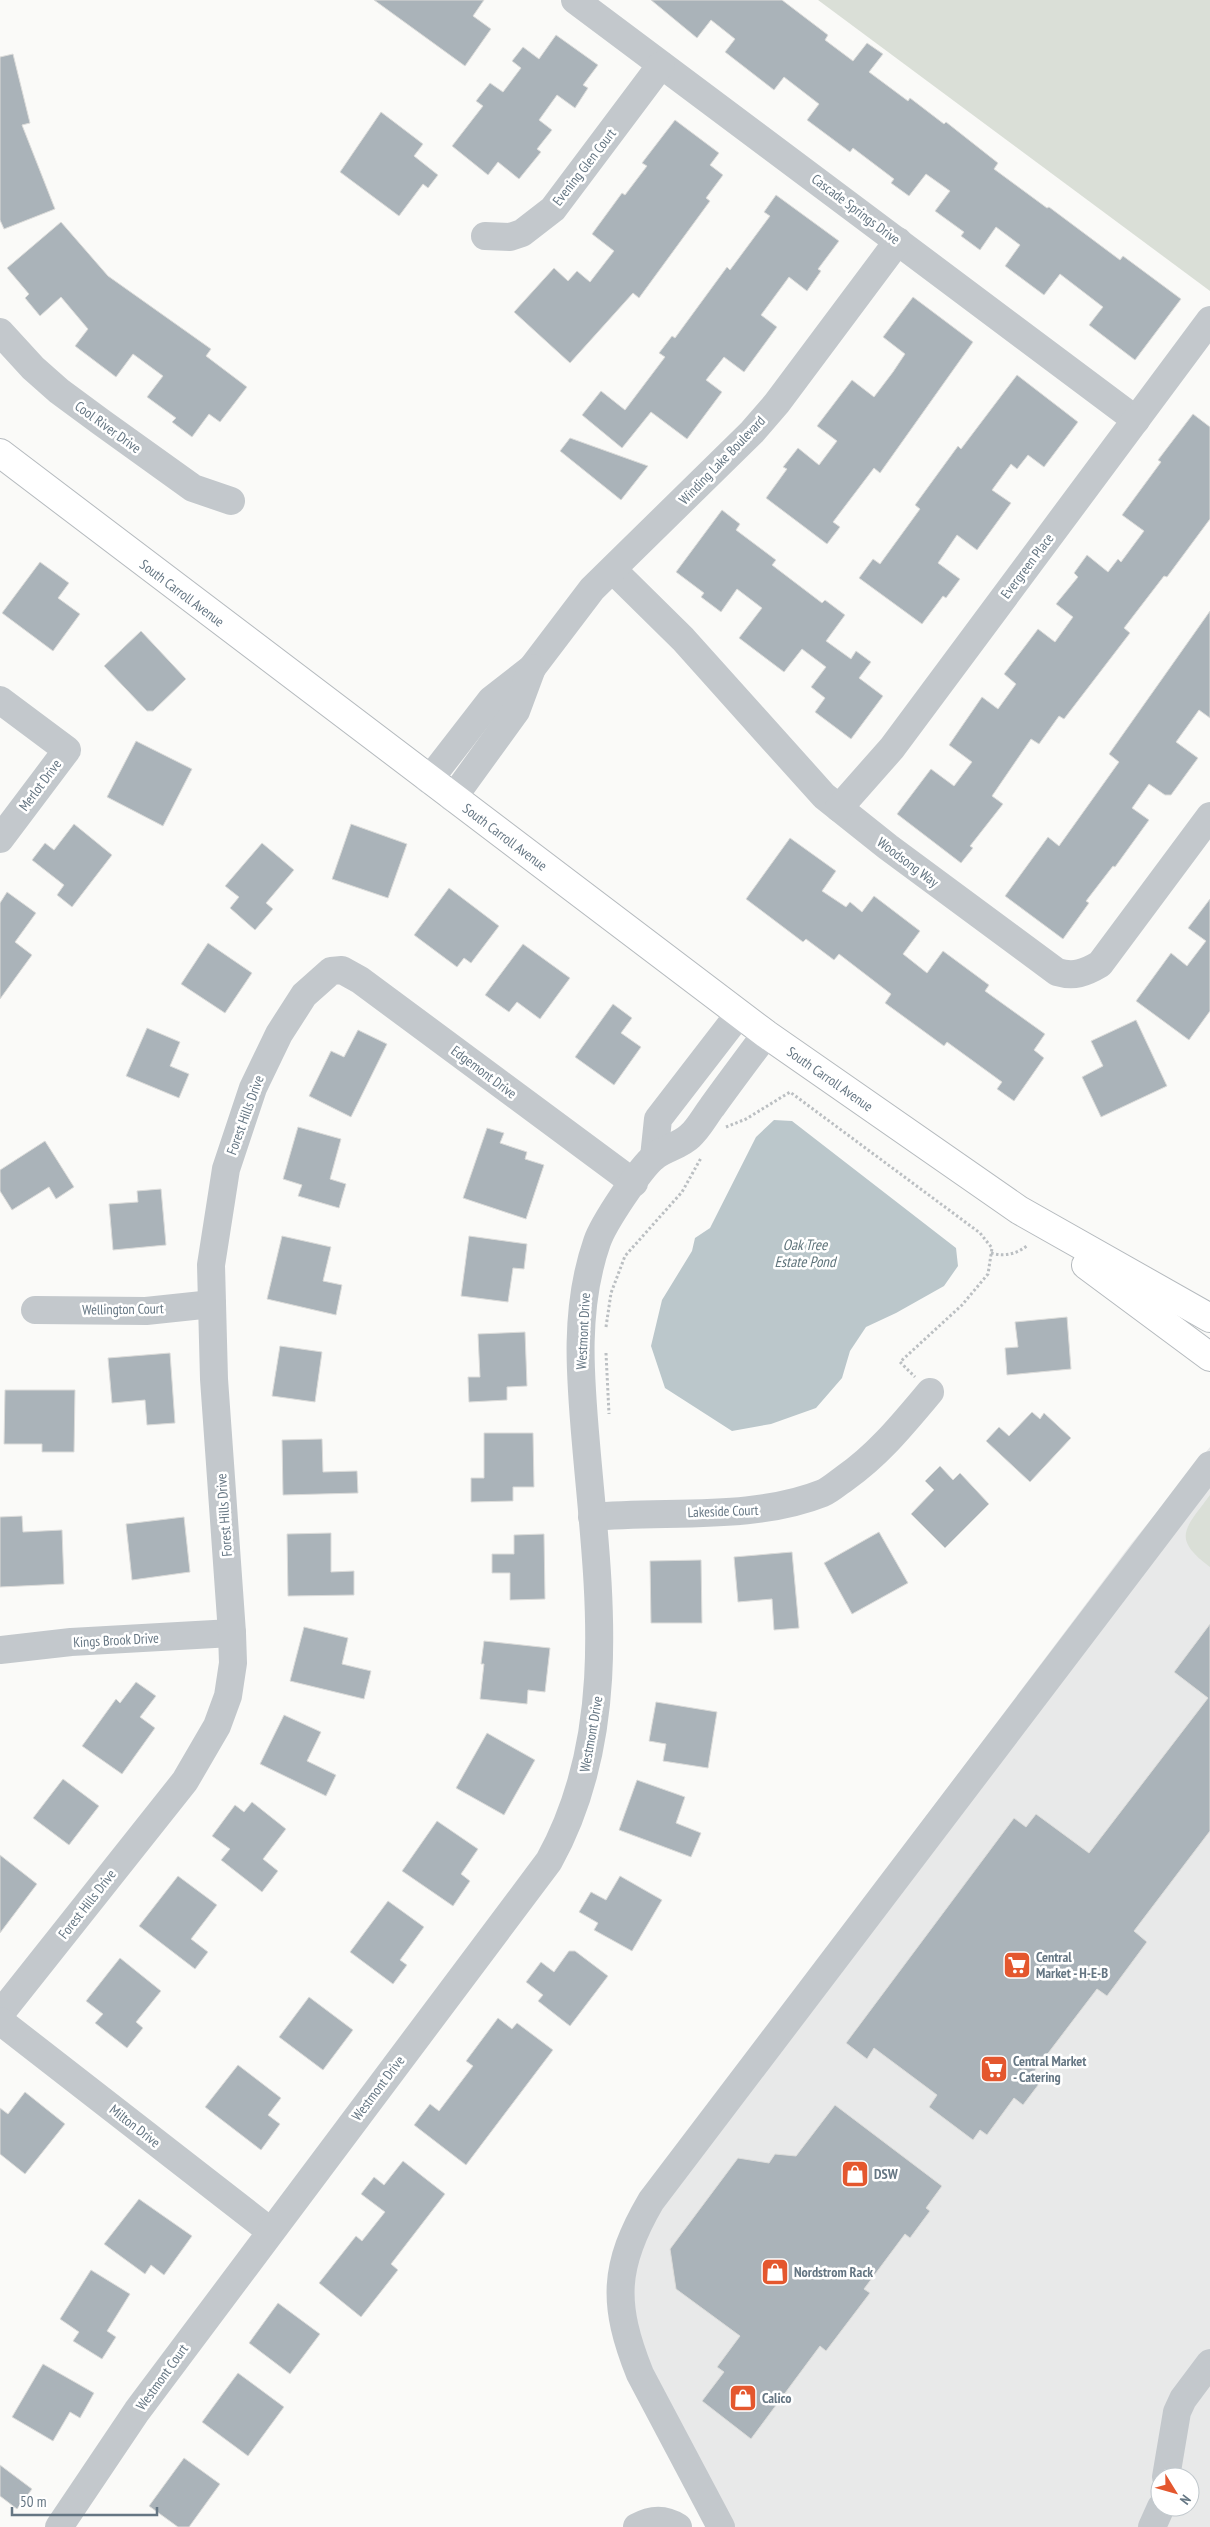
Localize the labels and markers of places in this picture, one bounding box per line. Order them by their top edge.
place label: Central Market - H-E-B [1036,1948,1108,1982]
supermarket icon: Central Market - H-E-B [1002,1950,1032,1980]
place label: Central Market - Catering [1013,2052,1086,2086]
supermarket icon: Central Market - Catering [979,2054,1009,2084]
shop icon: DSW [840,2159,870,2189]
place label: DSW [874,2165,899,2183]
shop icon: Nordstrom Rack [760,2257,790,2287]
place label: Nordstrom Rack [794,2263,873,2281]
shop icon: Calico [728,2383,758,2413]
place label: Calico [762,2389,792,2407]

